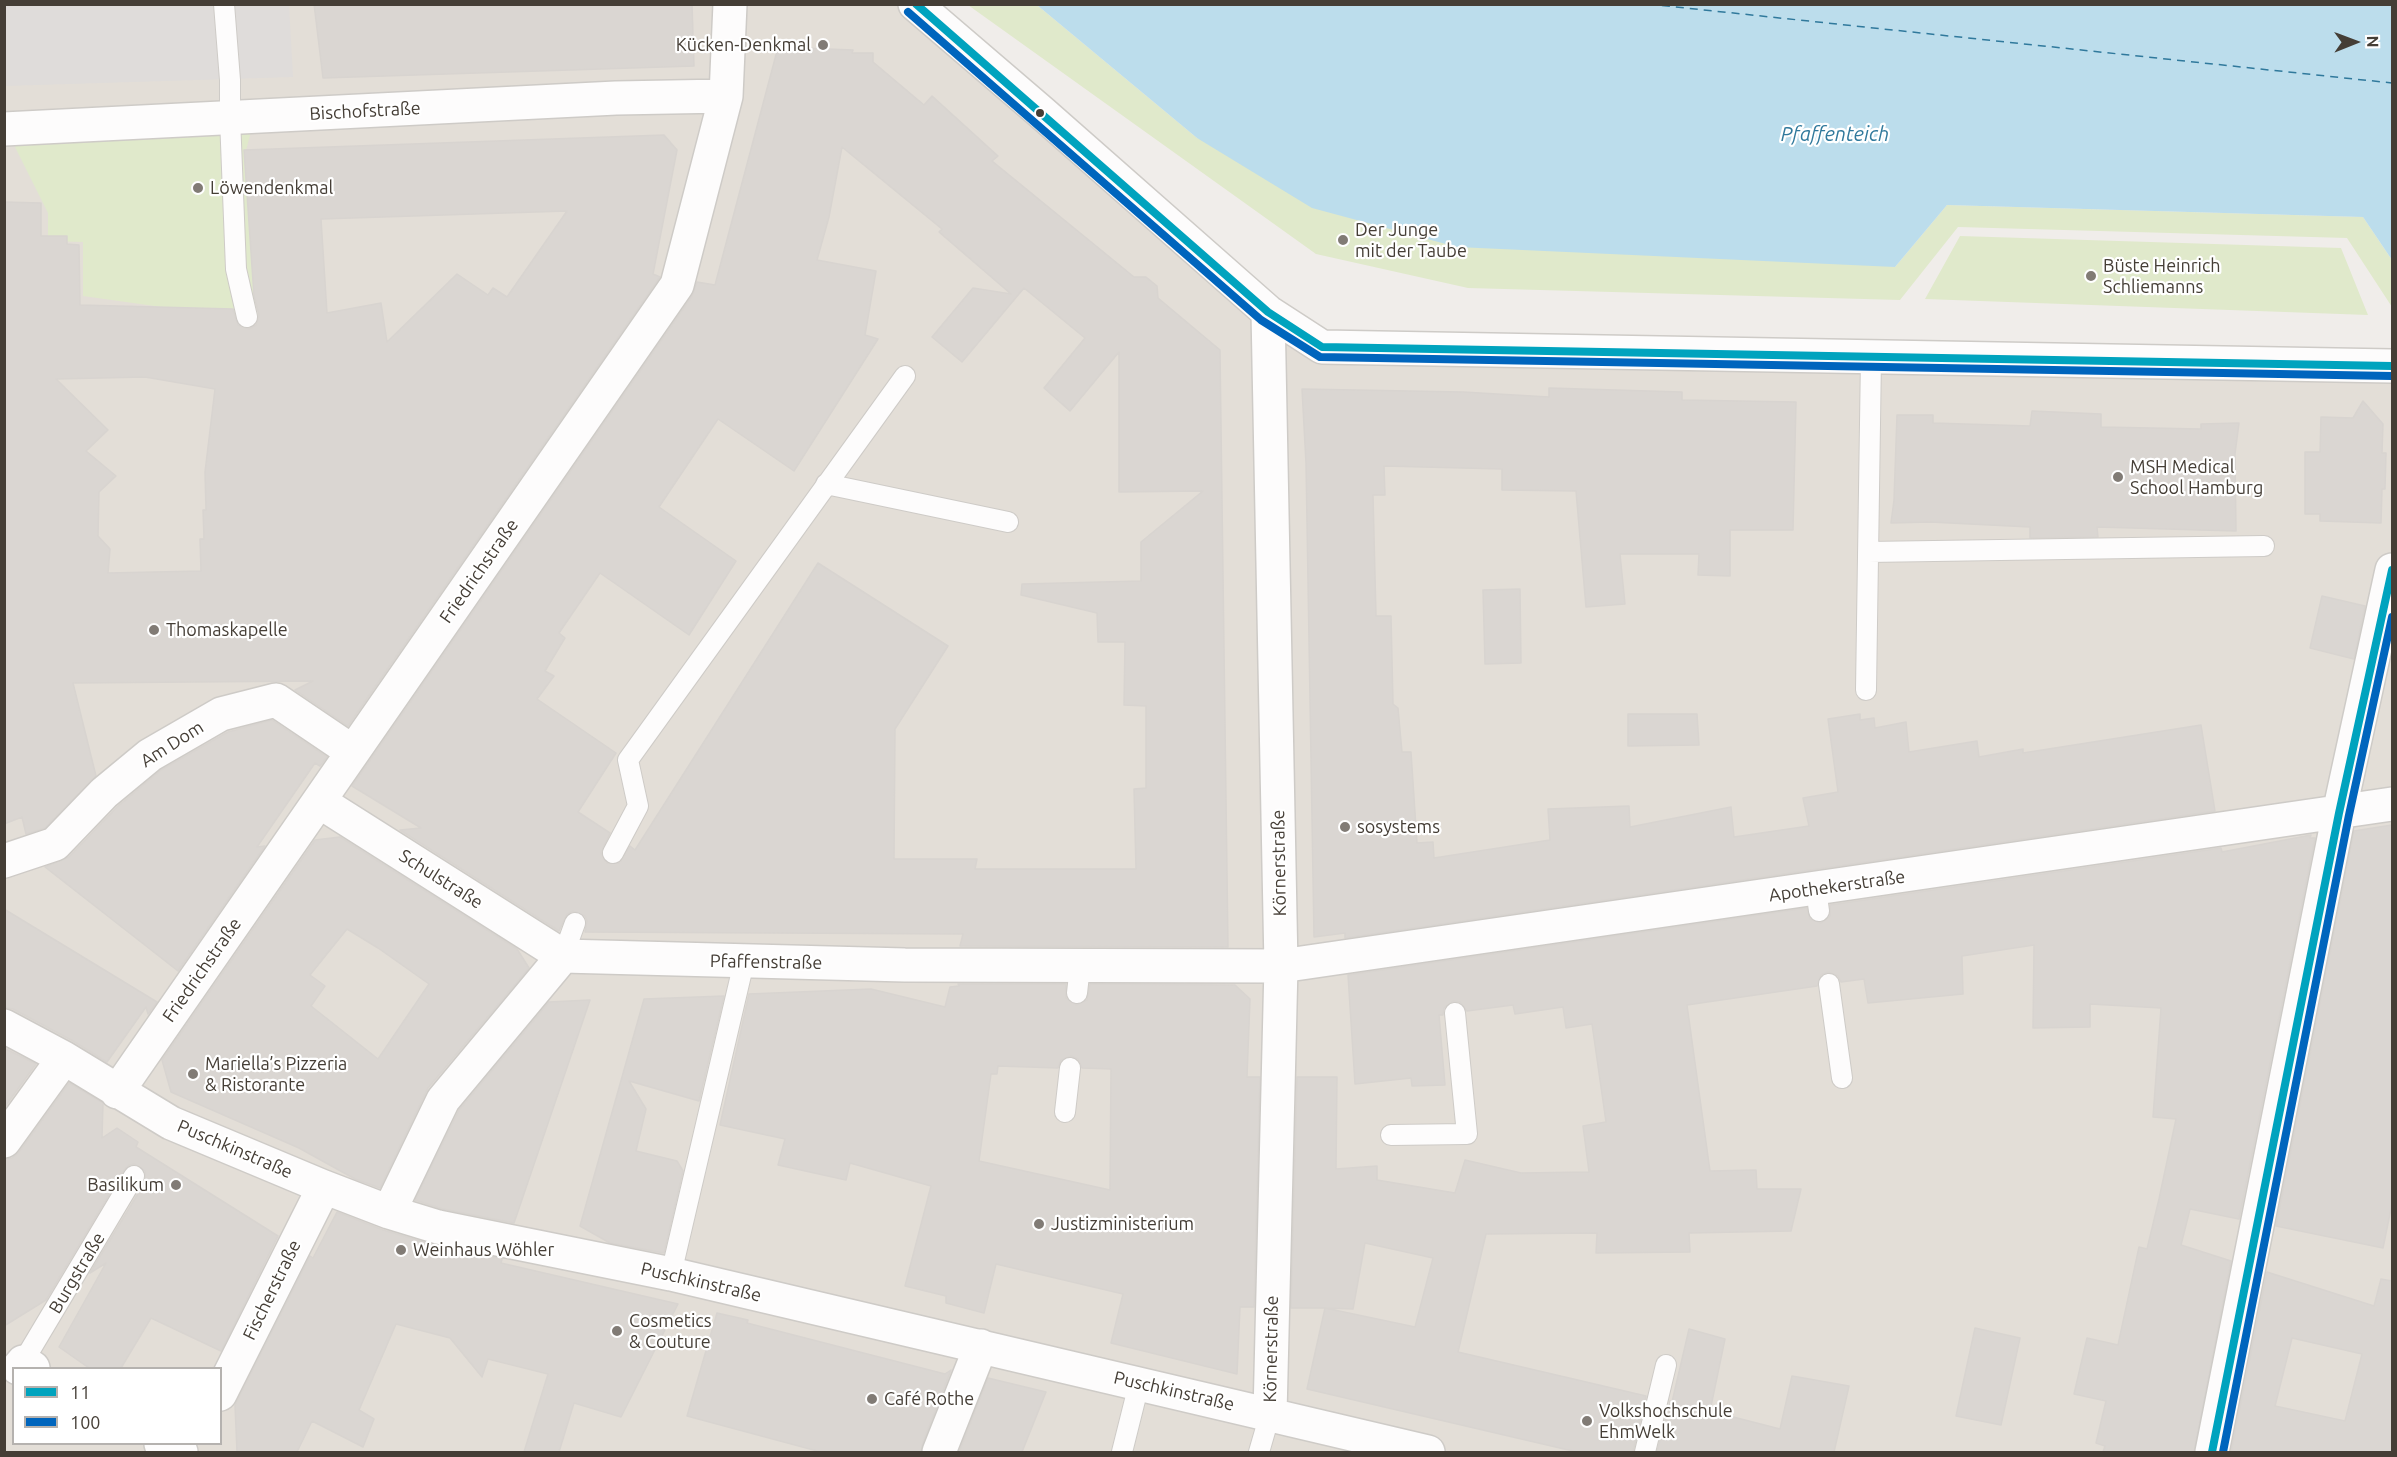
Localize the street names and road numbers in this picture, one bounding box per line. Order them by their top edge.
street label: Bischofstraße [309,97,421,125]
street label: Friedrichstraße [435,515,523,627]
street label: Am Dom [137,716,207,772]
street label: Körnerstraße [1267,809,1291,917]
street label: Schulstraße [395,845,487,913]
street label: Apothekerstraße [1768,866,1906,906]
street label: Friedrichstraße [158,914,246,1026]
street label: Pfaffenstraße [710,950,822,974]
street label: Puschkinstraße [174,1115,296,1183]
street label: Burgstraße [44,1229,110,1317]
street label: Fischerstraße [238,1236,306,1344]
street label: Puschkinstraße [639,1258,763,1306]
street label: Körnerstraße [1259,1295,1283,1403]
street label: Puschkinstraße [1112,1367,1236,1415]

